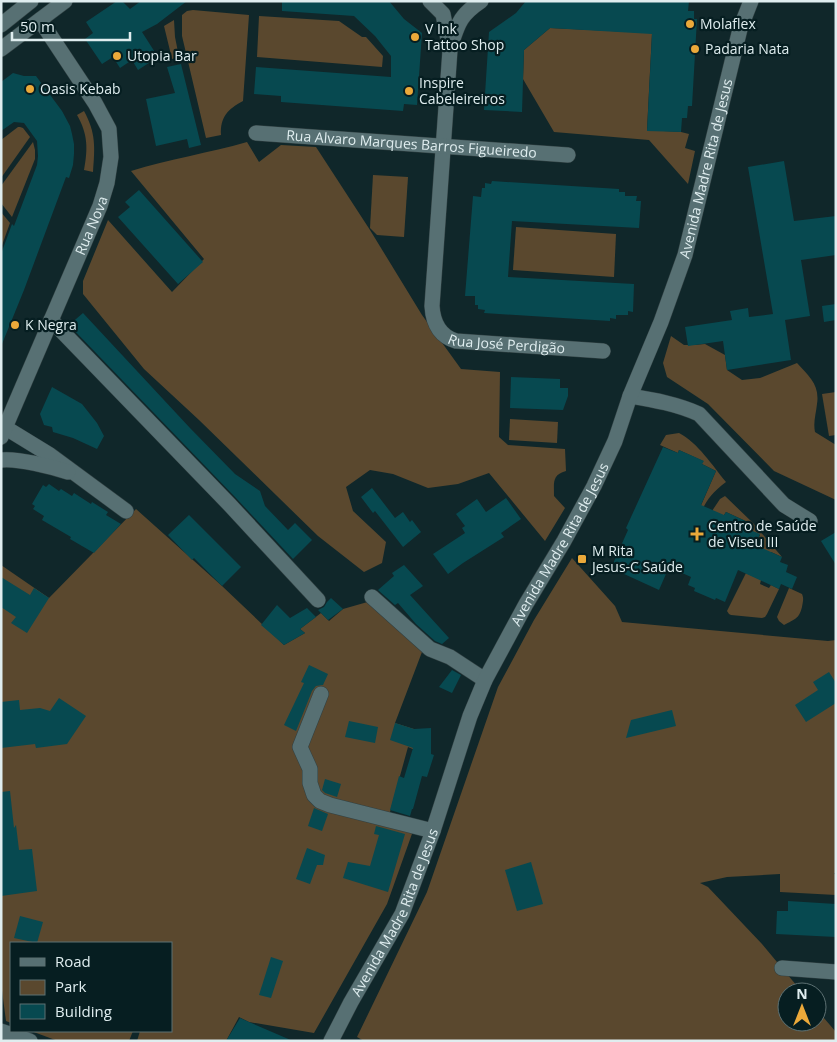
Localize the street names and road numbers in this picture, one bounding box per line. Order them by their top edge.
street label: Avenida Madre Rita de Jesus [675,76,737,260]
street label: Rua Alvaro Marques Barros Figueiredo [286,125,538,162]
street label: Rua Nova [70,194,111,258]
street label: Rua José Perdigão [445,329,566,357]
street label: Avenida Madre Rita de Jesus [506,459,613,629]
street label: Avenida Madre Rita de Jesus [346,825,442,1000]

